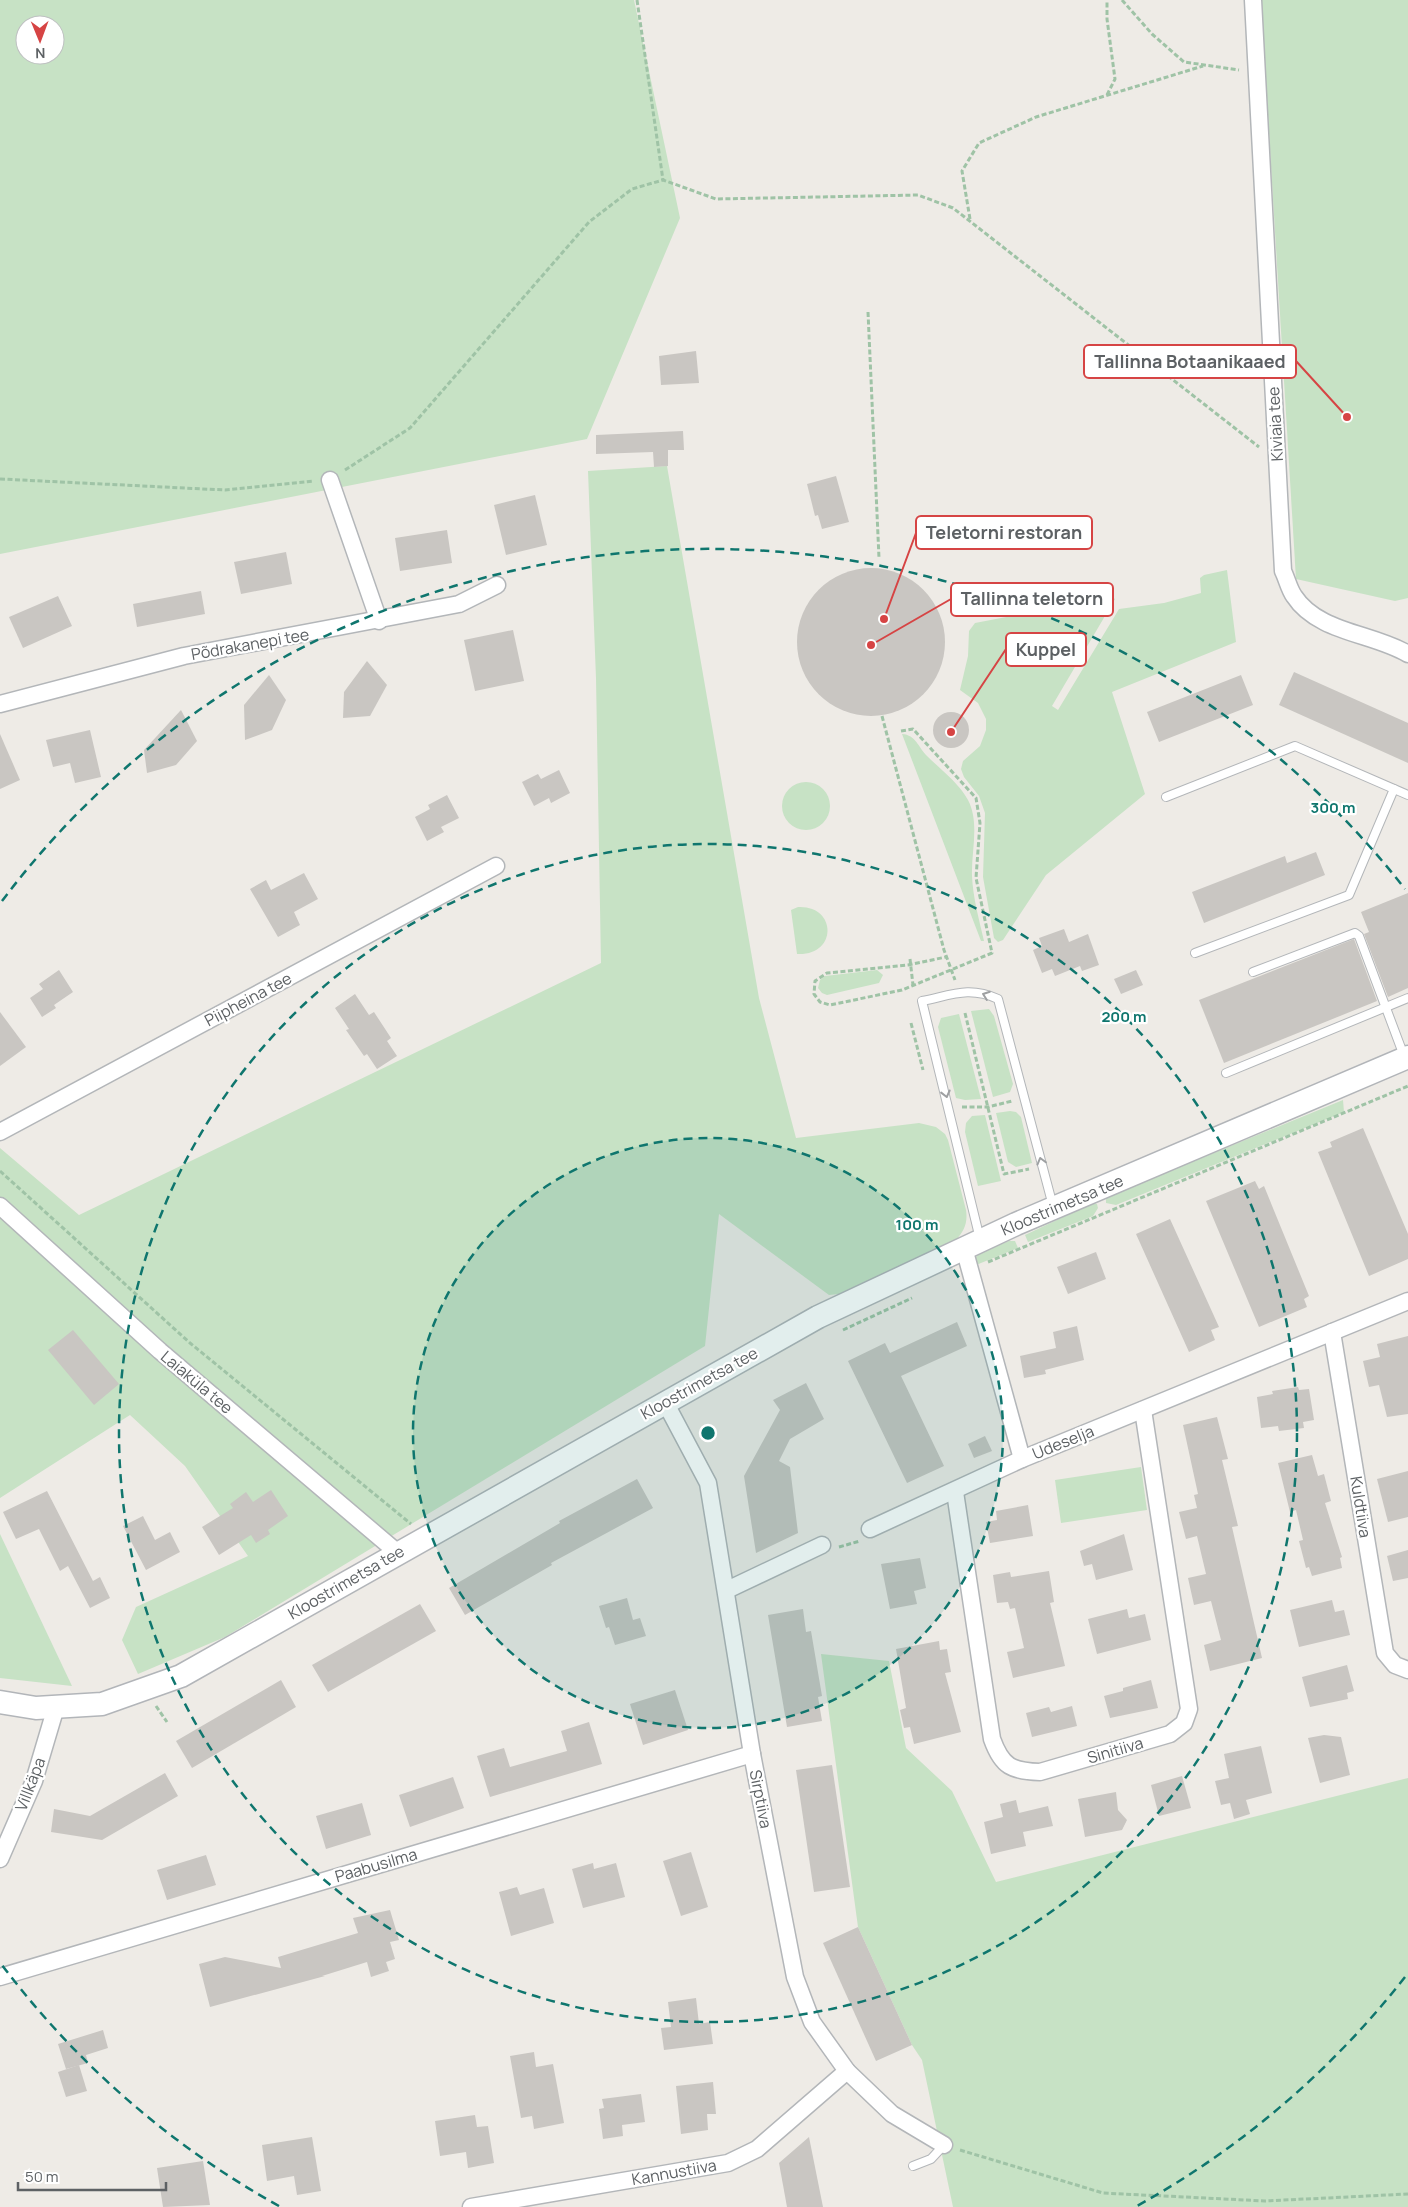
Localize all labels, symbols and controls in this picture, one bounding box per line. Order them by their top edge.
north arrow [15,15,65,65]
text: N [35,44,45,63]
callout: Tallinna Botaanikaaed [1084,345,1296,378]
text: Tallinna Botaanikaaed [1094,349,1286,373]
street label: Kiviaia tee [1262,386,1288,462]
callout: Teletorni restoran [916,516,1092,549]
text: Teletorni restoran [926,520,1082,544]
callout: Tallinna teletorn [951,583,1113,616]
text: Tallinna teletorn [961,586,1103,610]
street label: Põdrakanepi tee [189,623,311,665]
callout: Kuppel [1006,633,1086,666]
text: Kuppel [1016,637,1076,661]
text: 300 m [1311,797,1355,818]
street label: Piipheina tee [201,967,295,1031]
one-way arrow [983,991,991,1001]
text: 200 m [1101,1006,1147,1027]
one-way arrow [940,1090,951,1099]
one-way arrow [1037,1157,1047,1165]
street label: Kloostrimetsa tee [997,1169,1127,1241]
text: 100 m [896,1214,938,1235]
street label: Kloostrimetsa tee [636,1342,762,1424]
street label: Laiaküla tee [156,1345,238,1419]
street label: Udeselja [1029,1420,1097,1464]
centre of rings [699,1424,717,1442]
street label: Kuldtiiva [1345,1475,1377,1539]
street label: Kloostrimetsa tee [284,1540,408,1624]
street label: Sinitiiva [1084,1732,1146,1768]
street label: Villkäpa [10,1754,50,1814]
street label: Sirptiiva [745,1768,777,1830]
street label: Paabusilma [332,1843,420,1887]
street label: Kannustiiva [630,2154,718,2190]
scale bar [18,2160,165,2192]
text: 50 m [25,2166,59,2187]

